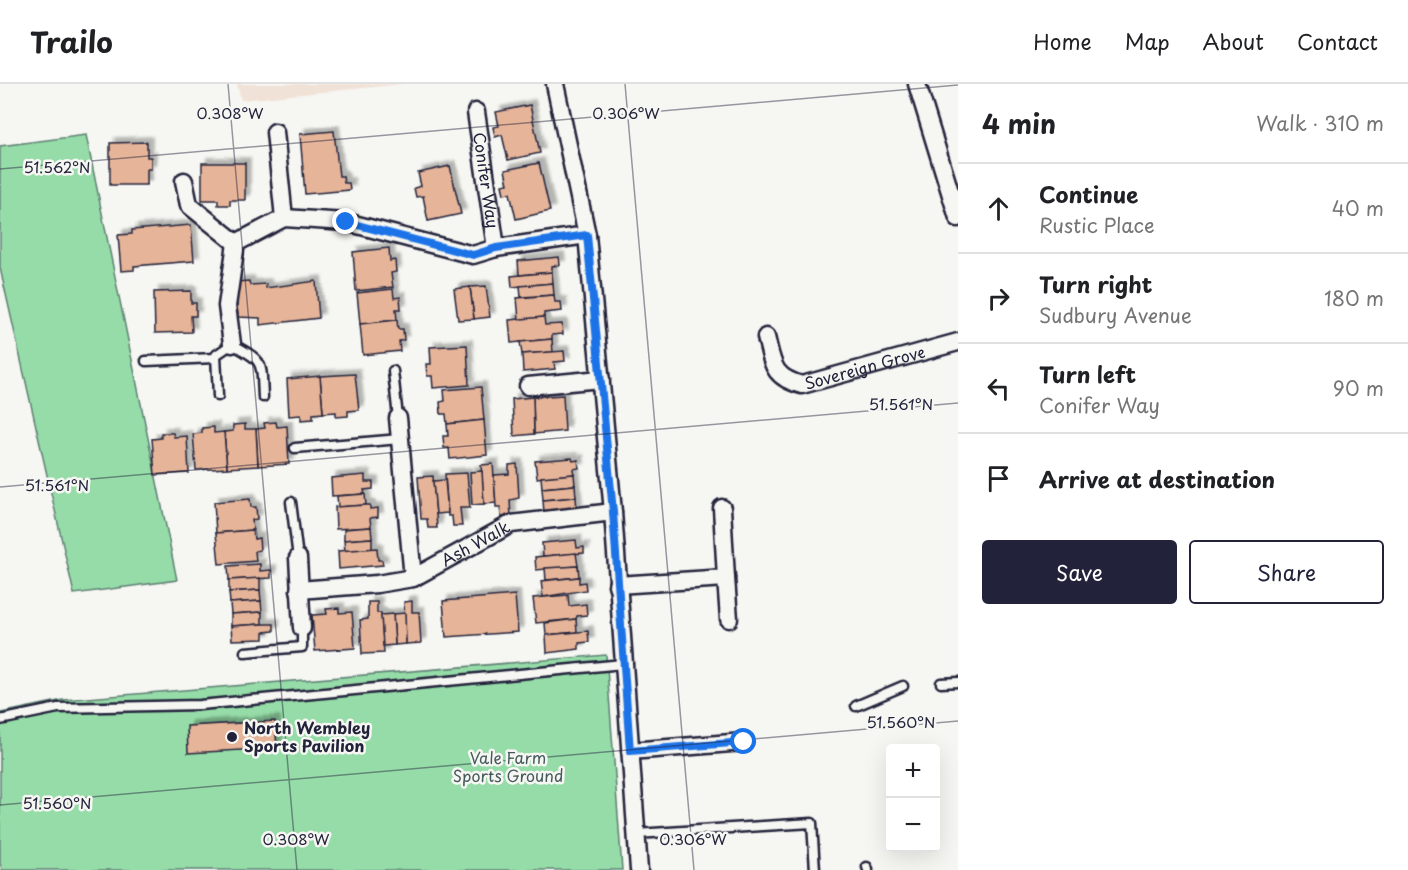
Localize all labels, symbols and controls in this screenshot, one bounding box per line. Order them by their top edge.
text: Trailo [30,20,113,63]
text: Home [1033,25,1092,57]
text: Map [1125,25,1170,57]
text: About [1203,25,1264,57]
text: Contact [1297,25,1378,57]
text: 0.308°W [197,101,264,124]
text: 0.306°W [592,101,660,124]
text: 4 min [982,104,1056,143]
text: Walk · 310 m [1256,108,1384,138]
street label: Conifer Way [468,130,506,230]
text: 51.562°N [23,155,91,178]
text: Continue [1039,177,1138,210]
icon: ahead [982,192,1015,225]
text: 40 m [1332,193,1384,223]
route end [332,208,358,234]
text: Rustic Place [1039,210,1155,240]
text: Turn right [1039,267,1152,300]
icon: right [982,282,1015,315]
text: 180 m [1324,283,1384,313]
text: Sudbury Avenue [1039,300,1192,330]
street label: Sovereign Grove [801,339,928,395]
text: Turn left [1039,357,1136,390]
icon: left [982,372,1015,405]
text: 90 m [1333,373,1384,403]
text: Conifer Way [1039,390,1160,420]
text: 51.561°N [869,392,933,415]
icon: arrive [982,462,1015,495]
text: Arrive at destination [1039,462,1275,495]
text: 51.561°N [25,473,89,496]
street label: Ash Walk [436,514,514,571]
button: Save [982,540,1177,604]
button: Share [1189,540,1384,604]
text: 51.560°N [867,710,935,733]
place label: North Wembley Sports Pavilion [244,715,370,757]
route start [730,728,756,754]
marker: North Wembley Sports Pavilion [225,730,239,744]
map controls [886,744,940,852]
button: + [886,744,940,798]
park label: Vale Farm Sports Ground [453,745,563,787]
text: 51.560°N [23,791,91,814]
button: − [886,798,940,852]
text: 0.308°W [263,827,330,850]
text: 0.306°W [659,827,727,850]

